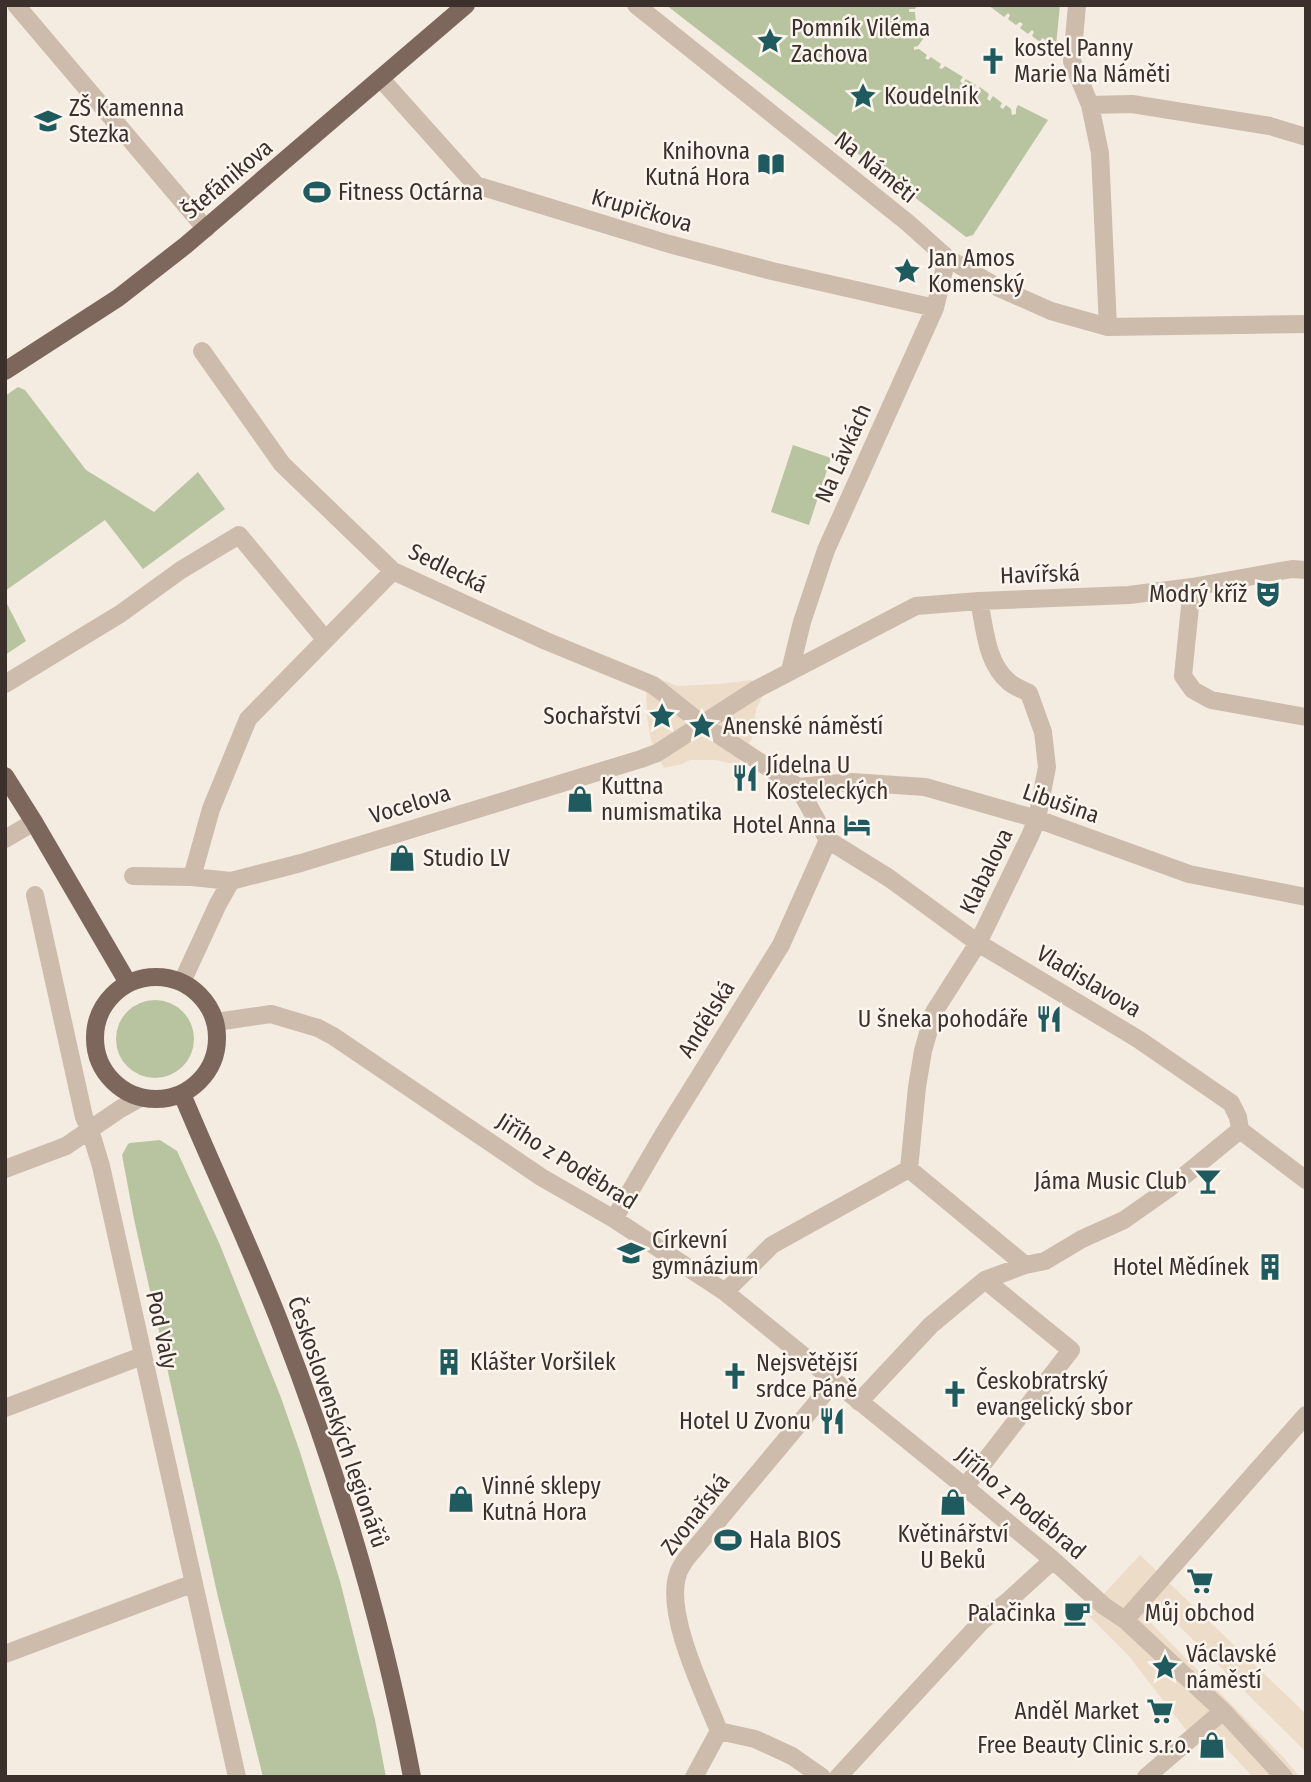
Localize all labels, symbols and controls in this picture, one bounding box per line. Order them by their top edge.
place label: Pomník Viléma Zachova [791,14,930,68]
place icon: Pomník Viléma Zachova [755,26,785,56]
place label: kostel Panny Marie Na Náměti [1014,34,1170,88]
church icon: kostel Panny Marie Na Náměti [978,46,1008,76]
place icon: Koudelník [848,81,878,111]
place label: Koudelník [884,82,979,110]
place label: ZŠ Kamenna Stezka [69,93,184,148]
school or university icon: ZŠ Kamenna Stezka [33,106,63,136]
street label: Na Náměti [829,125,923,209]
street label: Štefánikova [175,132,278,225]
place label: Knihovna Kutná Hora [645,137,750,191]
library icon: Knihovna Kutná Hora [756,149,786,179]
sports icon: Fitness Octárna [302,177,332,207]
place label: Fitness Octárna [338,178,483,206]
street label: Krupičkova [588,182,696,238]
place label: Jan Amos Komenský [928,244,1025,298]
place icon: Jan Amos Komenský [892,256,922,286]
street label: Na Lávkách [809,399,877,507]
street label: Sedlecká [404,537,492,599]
street label: Havířská [999,559,1081,589]
theatre icon: Modrý kříž [1253,579,1283,609]
place label: Modrý kříž [1149,580,1247,608]
place icon: Sochařství [647,701,677,731]
place label: Sochařství [543,702,641,730]
place icon: Anenské náměstí [687,711,717,741]
place label: Anenské náměstí [723,712,884,740]
place label: Jídelna U Kosteleckých [766,751,888,805]
restaurant icon: Jídelna U Kosteleckých [730,763,760,793]
place label: Kuttna numismatika [601,772,722,826]
street label: Libušina [1019,777,1103,829]
street label: Vocelova [366,778,454,830]
shop icon: Kuttna numismatika [565,784,595,814]
hotel icon: Hotel Anna [842,810,872,840]
place label: Hotel Anna [732,811,836,839]
street label: Klabalova [953,824,1019,918]
shop icon: Studio LV [387,843,417,873]
place label: Studio LV [423,844,510,872]
street label: Vladislavova [1032,939,1146,1023]
street label: Andělská [671,975,741,1063]
restaurant icon: U šneka pohodáře [1034,1004,1064,1034]
place label: U šneka pohodáře [858,1005,1028,1033]
street label: Jiřího z Poděbrad [491,1107,643,1215]
bar icon: Jáma Music Club [1193,1166,1223,1196]
place label: Jáma Music Club [1034,1167,1187,1195]
place label: Církevní gymnázium [652,1226,759,1280]
school or university icon: Církevní gymnázium [616,1238,646,1268]
building icon: Hotel Mědínek [1255,1252,1285,1282]
place label: Hotel Mědínek [1113,1253,1249,1281]
street label: Pod Valy [140,1288,184,1372]
street label: Československých legionářů [282,1292,395,1551]
building icon: Klášter Voršilek [434,1347,464,1377]
place label: Klášter Voršilek [470,1348,616,1376]
place label: Nejsvětější srdce Páně [756,1349,858,1403]
church icon: Nejsvětější srdce Páně [720,1361,750,1391]
place label: Českobratrský evangelický sbor [976,1366,1133,1421]
church icon: Českobratrský evangelický sbor [940,1379,970,1409]
restaurant icon: Hotel U Zvonu [817,1406,847,1436]
place label: Hotel U Zvonu [679,1407,811,1435]
street label: Jiřího z Poděbrad [950,1441,1092,1565]
street label: Zvonařská [655,1468,735,1560]
place label: Vinné sklepy Kutná Hora [482,1472,602,1526]
shop icon: Vinné sklepy Kutná Hora [446,1484,476,1514]
shop icon: Květinářství U Beků [938,1487,968,1517]
place label: Květinářství U Beků [897,1520,1009,1574]
sports icon: Hala BIOS [713,1525,743,1555]
place label: Hala BIOS [749,1526,841,1554]
supermarket icon: Můj obchod [1185,1566,1215,1596]
cafe icon: Palačinka [1062,1598,1092,1628]
place label: Palačinka [967,1599,1056,1627]
place label: Můj obchod [1145,1599,1255,1627]
place label: Václavské náměstí [1186,1640,1277,1694]
place icon: Václavské náměstí [1150,1652,1180,1682]
supermarket icon: Anděl Market [1145,1696,1175,1726]
place label: Anděl Market [1015,1697,1139,1725]
shop icon: Free Beauty Clinic s.r.o. [1197,1730,1227,1760]
place label: Free Beauty Clinic s.r.o. [977,1731,1191,1759]

